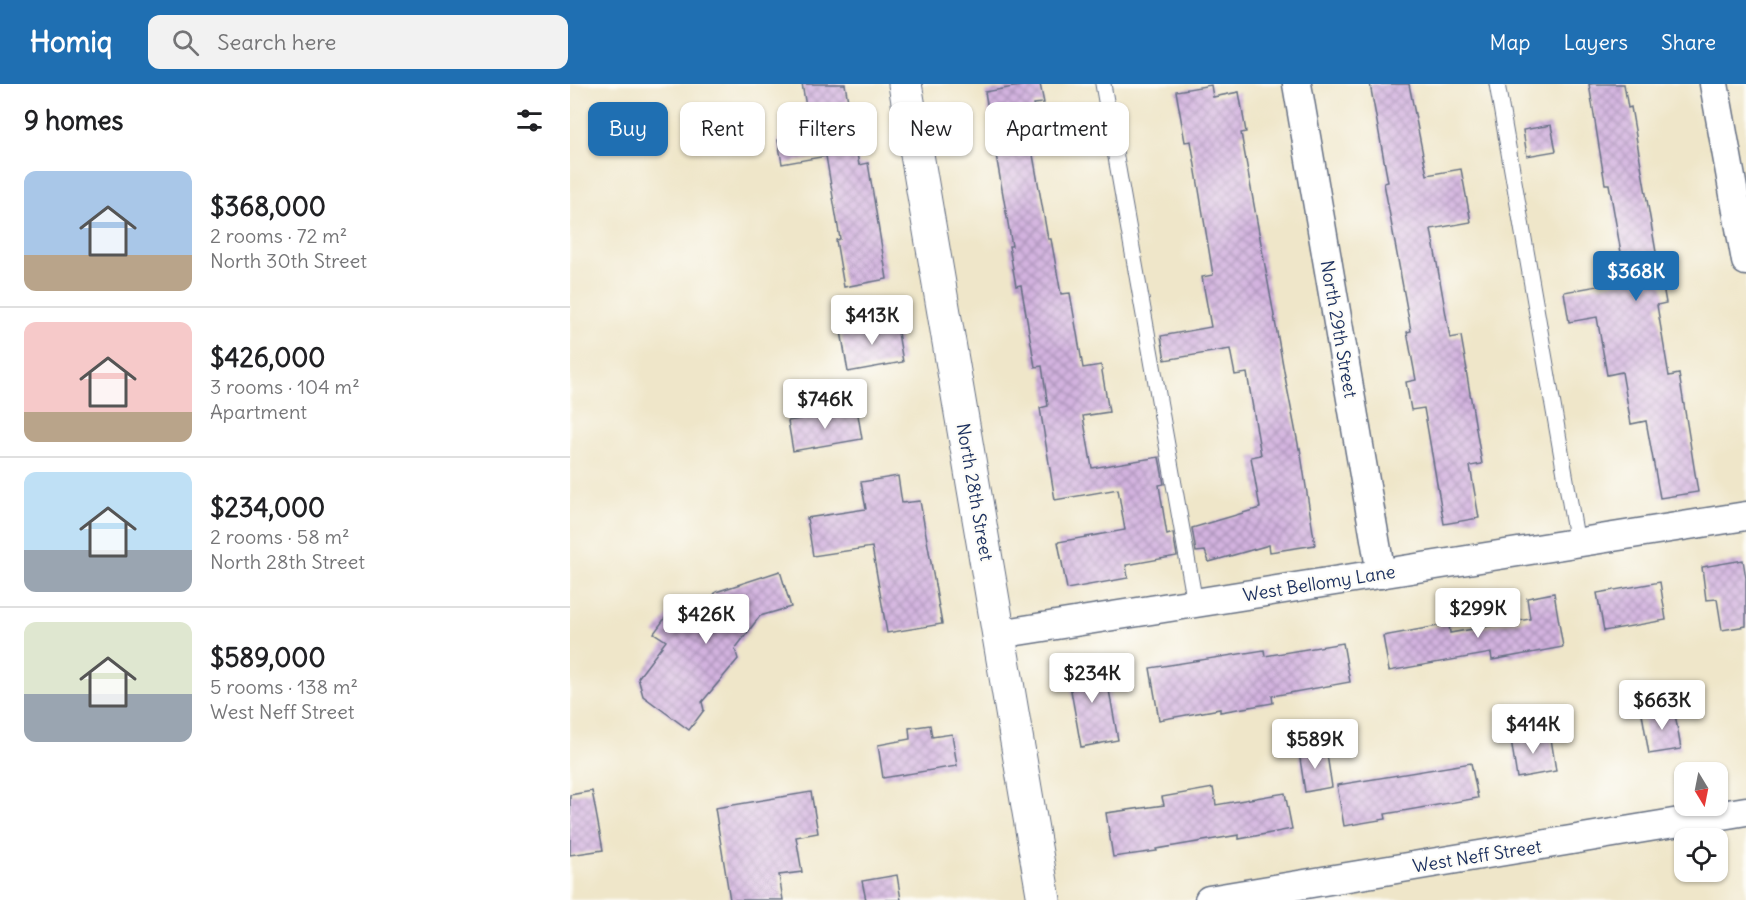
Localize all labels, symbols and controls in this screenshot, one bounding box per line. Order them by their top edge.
search box [148,15,568,69]
text: Homiq [30,24,112,60]
icon: search [169,26,202,59]
text: Search here [217,28,336,56]
text: Map [1490,29,1530,56]
text: Layers [1563,29,1628,56]
text: Share [1661,29,1716,56]
chip: Buy [588,102,668,156]
chip: Rent [680,102,765,156]
chip: Filters [777,102,877,156]
chip: New [889,102,973,156]
chip: Apartment [985,102,1129,156]
text: 9 homes [24,104,123,137]
icon: filters [513,104,546,137]
text: $368,000 [210,190,326,223]
icon: home [72,195,144,267]
text: 2 rooms · 72 m² [210,223,347,248]
text: North 30th Street [210,248,367,273]
pin: $368K [1594,251,1678,302]
street label: North 29th Street [1316,258,1362,400]
text: $368K [1607,258,1665,283]
pin: $413K [830,295,914,346]
text: $413K [845,302,899,327]
text: $426,000 [210,341,325,374]
icon: home [72,346,144,418]
text: 3 rooms · 104 m² [210,374,360,399]
pin: $746K [783,379,867,430]
text: $746K [797,386,853,411]
text: Apartment [210,399,307,424]
street label: North 28th Street [952,421,998,563]
text: $234,000 [210,491,325,524]
icon: home [72,496,144,568]
text: 2 rooms · 58 m² [210,524,350,549]
text: North 28th Street [210,549,365,574]
street label: West Bellomy Lane [1241,560,1397,606]
pin: $299K [1436,588,1520,639]
pin: $426K [664,594,748,645]
text: $299K [1449,595,1507,620]
text: $426K [677,601,735,626]
text: $589,000 [210,641,326,674]
icon: home [72,646,144,718]
pin: $234K [1050,653,1134,704]
text: $234K [1063,660,1121,685]
text: 5 rooms · 138 m² [210,674,358,699]
pin: $663K [1620,680,1704,731]
text: $663K [1633,687,1691,712]
text: West Neff Street [210,699,354,724]
pin: $414K [1491,704,1575,755]
text: $414K [1506,711,1560,736]
pin: $589K [1273,719,1357,770]
text: $589K [1286,726,1344,751]
north arrow [1674,762,1728,816]
map controls [1674,762,1728,882]
button: locate [1674,828,1728,882]
street label: West Neff Street [1411,834,1543,878]

